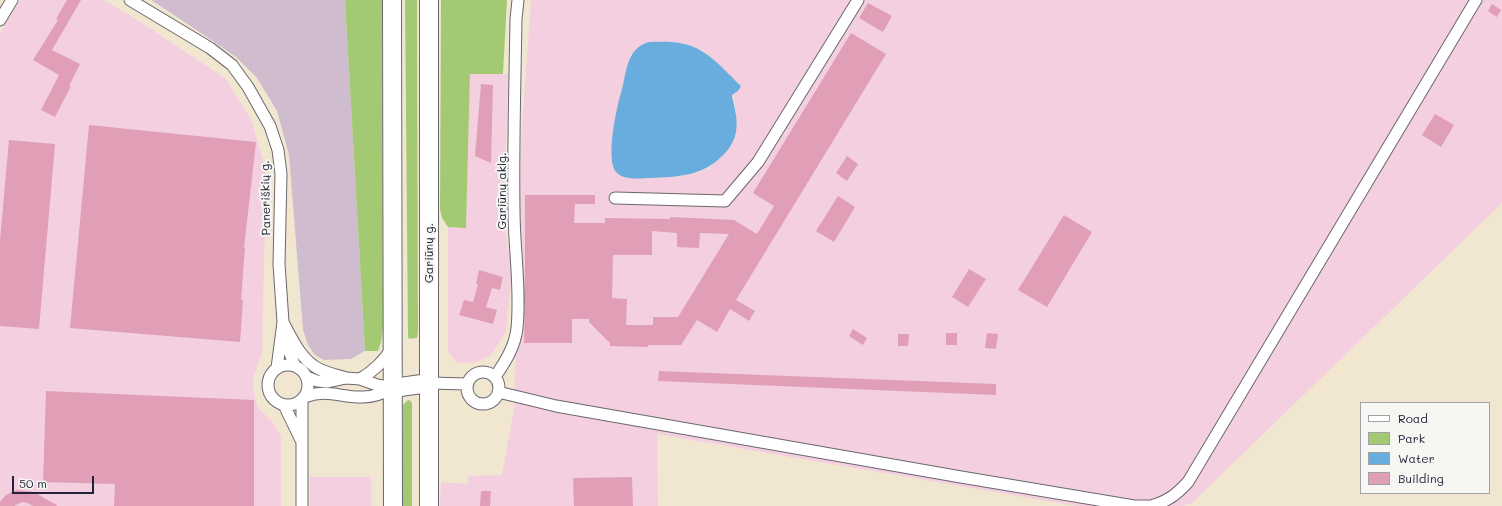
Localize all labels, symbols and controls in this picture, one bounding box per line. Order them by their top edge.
street label: Gariūnų aklg. [495,152,509,230]
street label: Paneriškių g. [258,160,274,236]
street label: Gariūnų g. [422,223,436,283]
legend [1360,402,1490,494]
text: Road [1398,410,1428,426]
text: Park [1398,430,1425,446]
text: Water [1398,450,1435,466]
scale bar [14,468,96,494]
text: Building [1398,470,1444,486]
text: 50 m [19,475,47,491]

